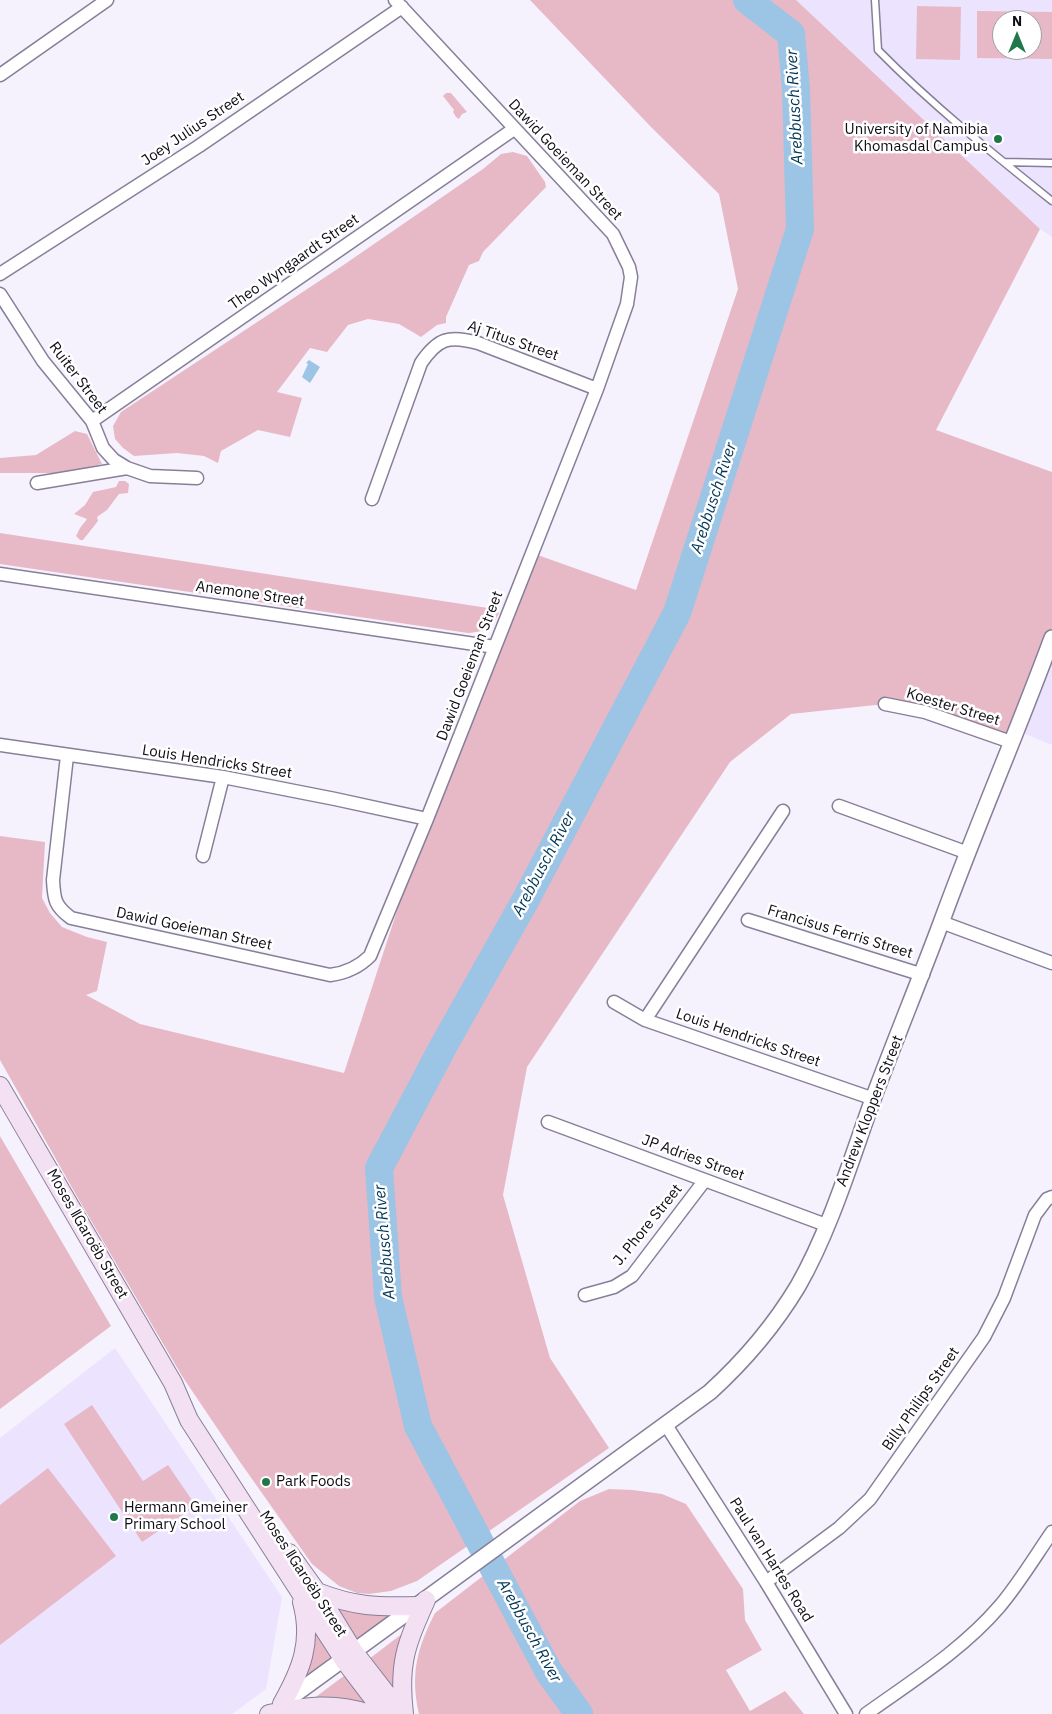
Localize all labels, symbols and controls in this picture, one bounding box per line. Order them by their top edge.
north arrow [992,10,1042,60]
text: N [1012,12,1022,30]
water label: Arebbusch River [782,49,808,165]
street label: Joey Julius Street [138,88,248,170]
street label: Dawid Goeieman Street [504,96,626,224]
place label: University of Namibia Khomasdal Campus [845,121,988,156]
marker: University of Namibia Khomasdal Campus [992,133,1004,145]
street label: Theo Wyngaardt Street [226,210,362,314]
street label: Aj Titus Street [465,317,561,365]
street label: Ruiter Street [45,338,111,418]
water label: Arebbusch River [687,440,741,556]
street label: Anemone Street [195,577,305,611]
street label: Dawid Goeieman Street [433,589,507,743]
street label: Koester Street [904,684,1002,730]
street label: Louis Hendricks Street [141,741,293,783]
water label: Arebbusch River [508,809,580,919]
street label: Francisus Ferris Street [765,901,915,963]
street label: Dawid Goeieman Street [114,904,274,954]
street label: Louis Hendricks Street [673,1005,823,1071]
street label: Andrew Kloppers Street [833,1033,907,1189]
street label: JP Adries Street [639,1131,747,1185]
street label: Moses ǁGaroëb Street [42,1166,132,1302]
street label: J. Phore Street [610,1181,686,1269]
water label: Arebbusch River [370,1184,400,1300]
street label: Billy Philips Street [879,1344,963,1454]
place label: Park Foods [276,1473,351,1491]
marker: Park Foods [260,1476,272,1488]
street label: Paul van Hartes Road [725,1494,817,1626]
place label: Hermann Gmeiner Primary School [124,1499,248,1534]
street label: Moses ǁGaroëb Street [255,1507,351,1641]
marker: Hermann Gmeiner Primary School [108,1511,120,1523]
water label: Arebbusch River [493,1576,565,1686]

